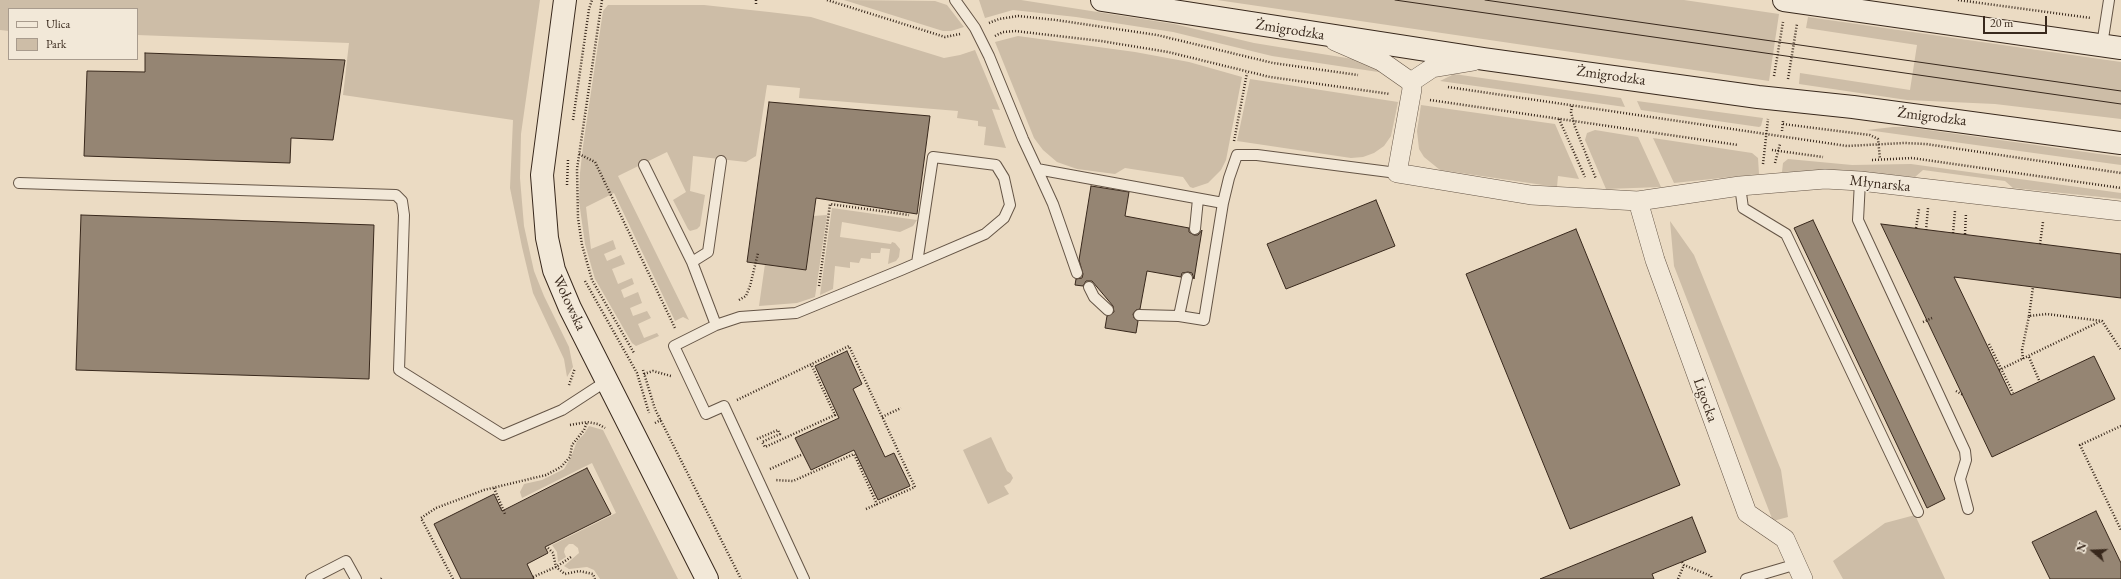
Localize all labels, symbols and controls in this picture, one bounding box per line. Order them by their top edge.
legend [8,8,138,60]
scale bar [1985,8,2049,34]
text: 20 m [1990,15,2013,31]
text: Ulica [46,16,70,32]
street label: Żmigrodzka [1254,16,1326,44]
text: Park [46,36,66,52]
street label: Żmigrodzka [1575,62,1647,90]
street label: Żmigrodzka [1896,104,1968,130]
street label: Młynarska [1849,172,1911,196]
street label: Wołowska [548,272,590,334]
street label: Ligocka [1689,376,1721,424]
north arrow [2073,531,2113,571]
text: N [2074,541,2090,554]

